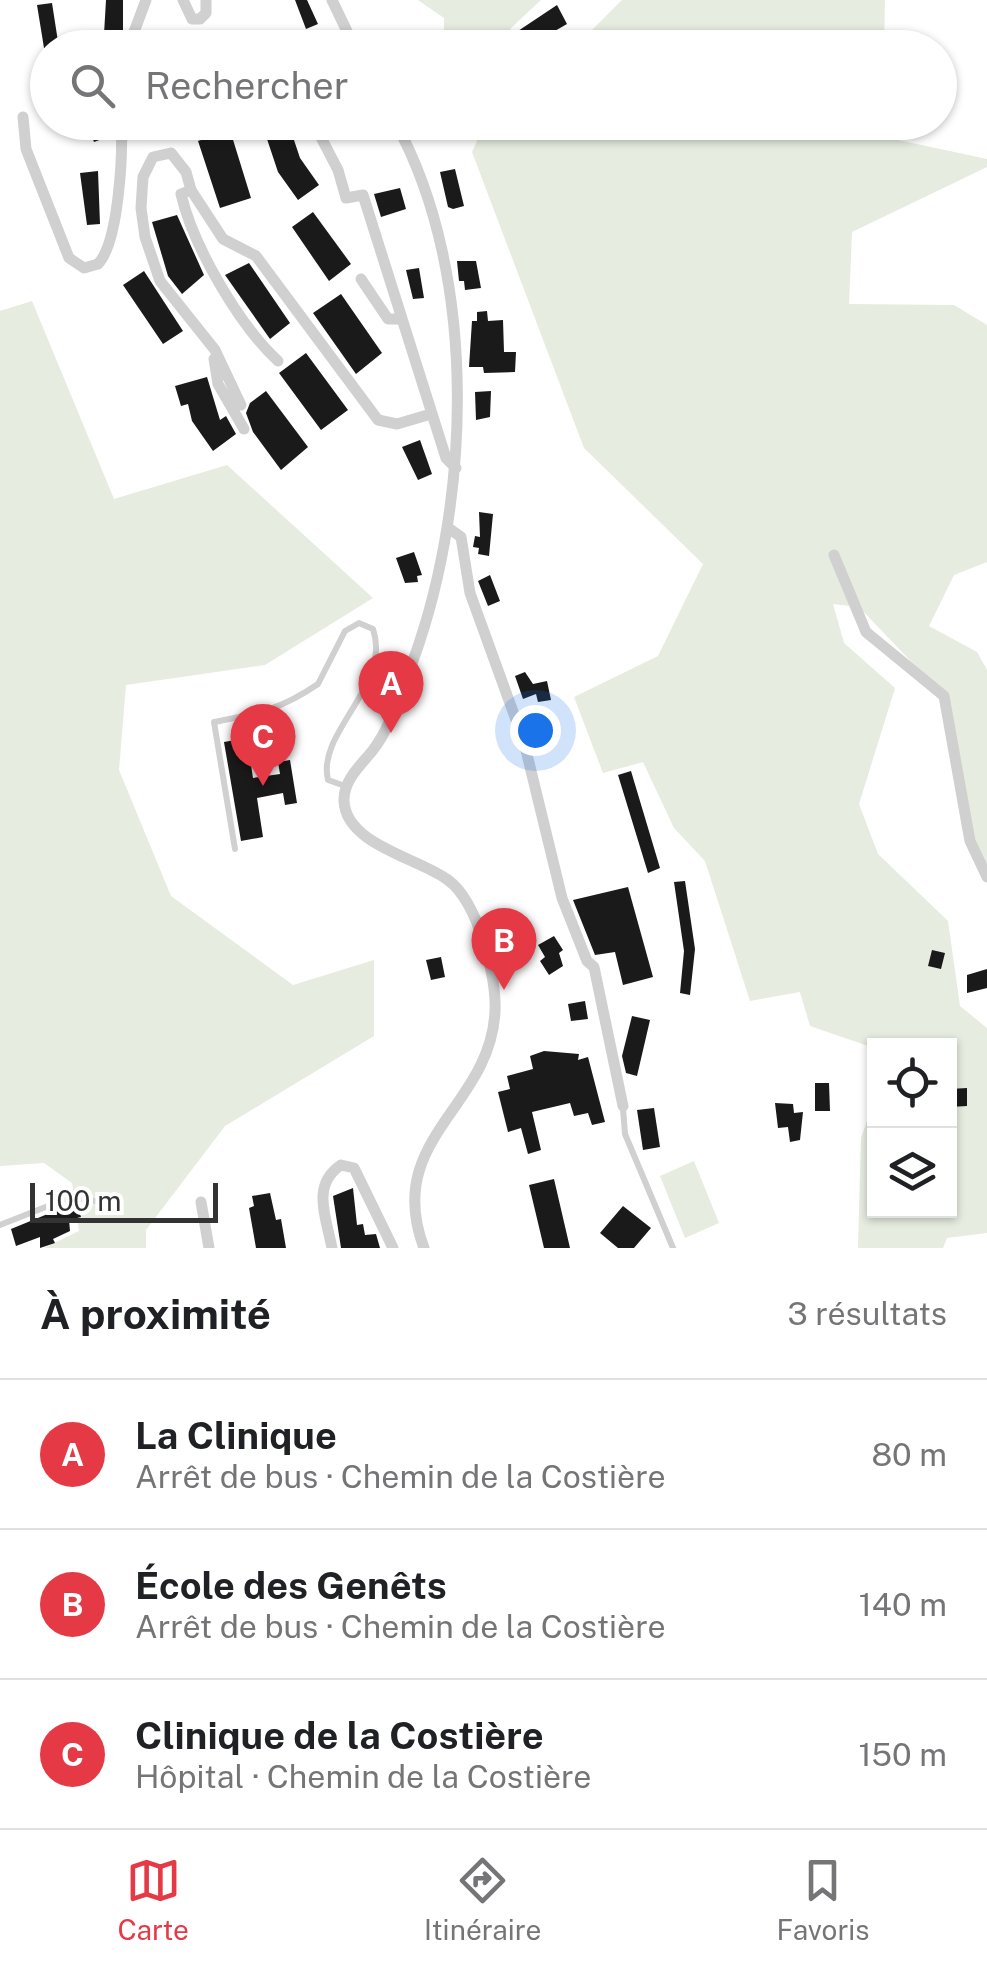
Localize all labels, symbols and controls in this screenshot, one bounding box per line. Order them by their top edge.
search box [30,30,957,140]
icon: search [65,58,120,113]
text: Rechercher [145,63,349,108]
pin: A [358,650,424,733]
pin: C [230,704,296,786]
your location [510,705,561,756]
pin: B [472,908,536,990]
map controls [867,1038,957,1218]
button: locate [867,1038,957,1128]
button: layers [867,1128,957,1218]
scale bar [30,1178,218,1222]
text: 100 m [45,1184,122,1217]
text: À proximité [40,1289,271,1338]
text: 3 résultats [787,1295,947,1332]
text: La Clinique [135,1413,337,1458]
text: A [61,1436,84,1473]
text: 80 m [871,1436,947,1473]
text: Arrêt de bus · Chemin de la Costière [135,1458,666,1495]
text: École des Genêts [135,1563,447,1608]
text: B [62,1586,83,1623]
text: 140 m [859,1586,947,1623]
text: Arrêt de bus · Chemin de la Costière [135,1608,666,1645]
text: Clinique de la Costière [135,1713,544,1758]
text: C [61,1736,84,1773]
text: 150 m [858,1736,947,1773]
text: Hôpital · Chemin de la Costière [135,1758,592,1795]
tab: Carte [117,1853,189,1946]
tab: Itinéraire [424,1853,541,1946]
tab: Favoris [776,1853,869,1946]

